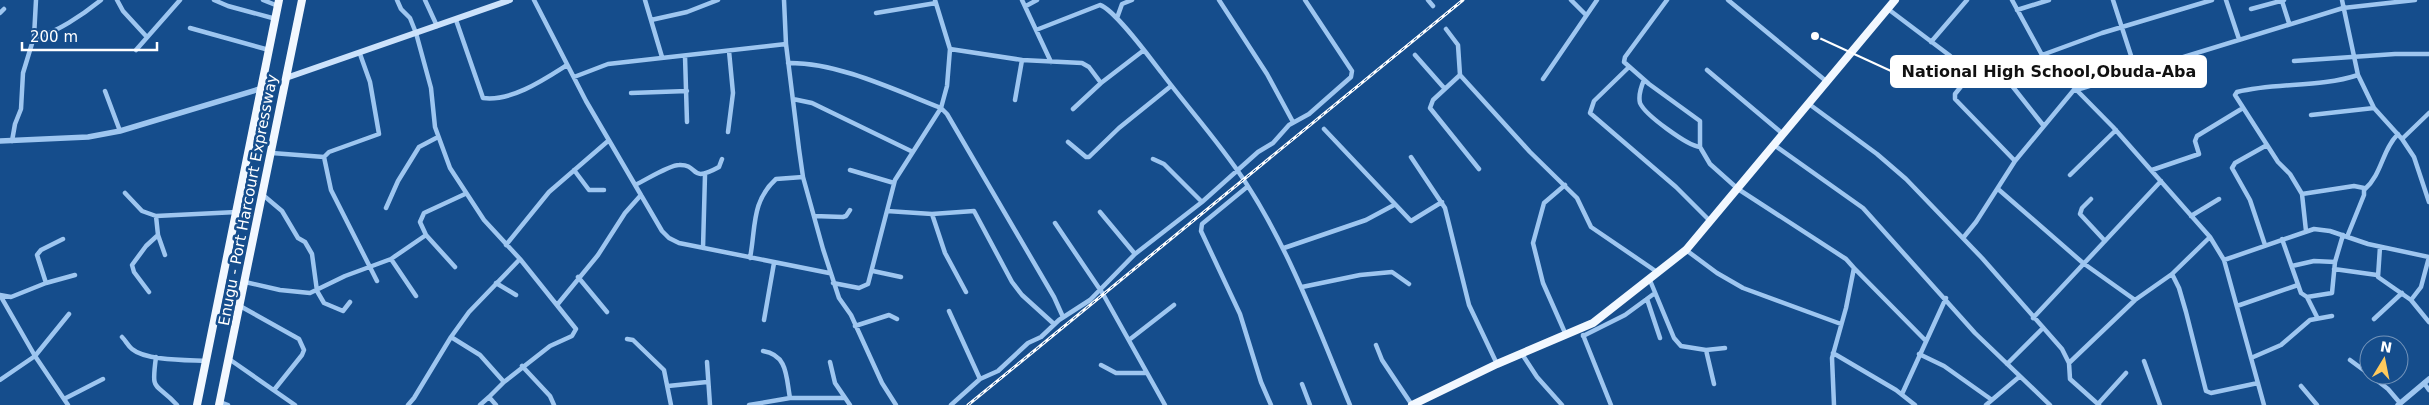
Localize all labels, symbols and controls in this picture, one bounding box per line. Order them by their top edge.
scale bar [22,20,158,52]
text: 200 m [30,28,78,46]
callout: National High School,Obuda-Aba [1891,56,2206,87]
text: National High School,Obuda-Aba [1902,62,2196,81]
street label: Enugu - Port Harcourt Expressway [215,73,281,327]
north arrow [2359,335,2409,385]
text: N [2379,338,2393,356]

